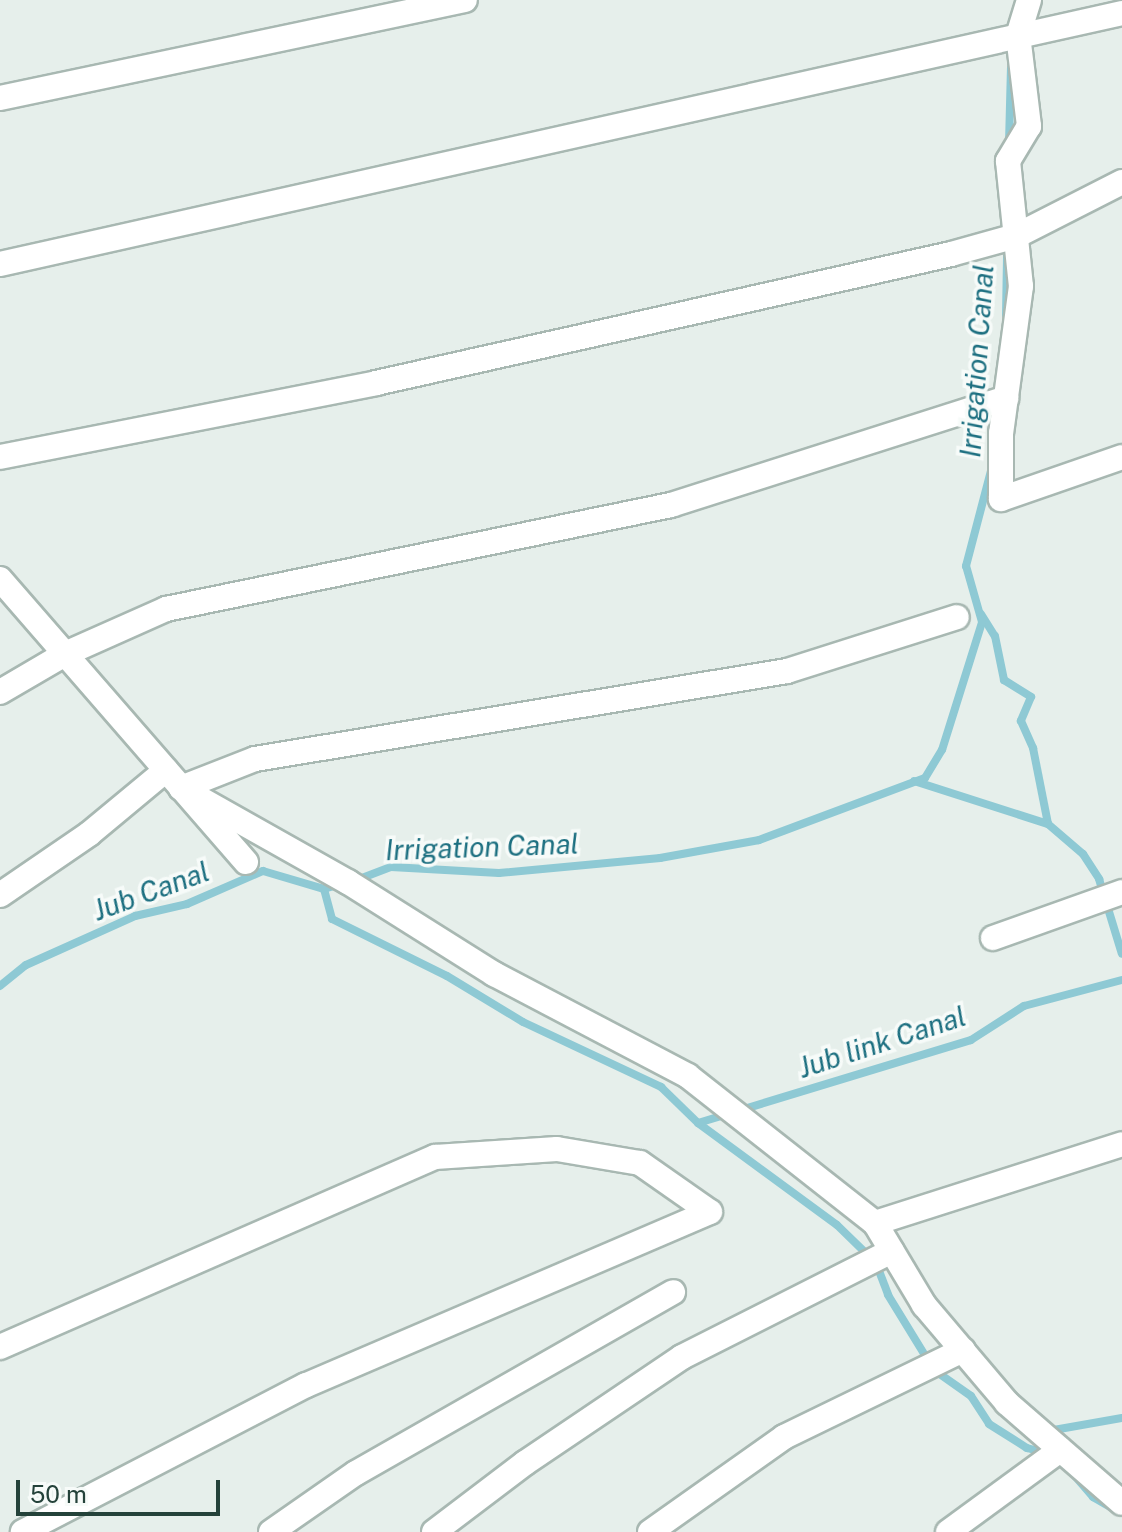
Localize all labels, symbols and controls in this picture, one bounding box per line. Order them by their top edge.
water label: Irrigation Canal [953,263,1001,459]
water label: Irrigation Canal [385,827,579,867]
water label: Jub Canal [88,854,214,928]
water label: Jub link Canal [794,999,970,1085]
scale bar [20,1464,224,1514]
text: 50 m [30,1480,87,1508]

